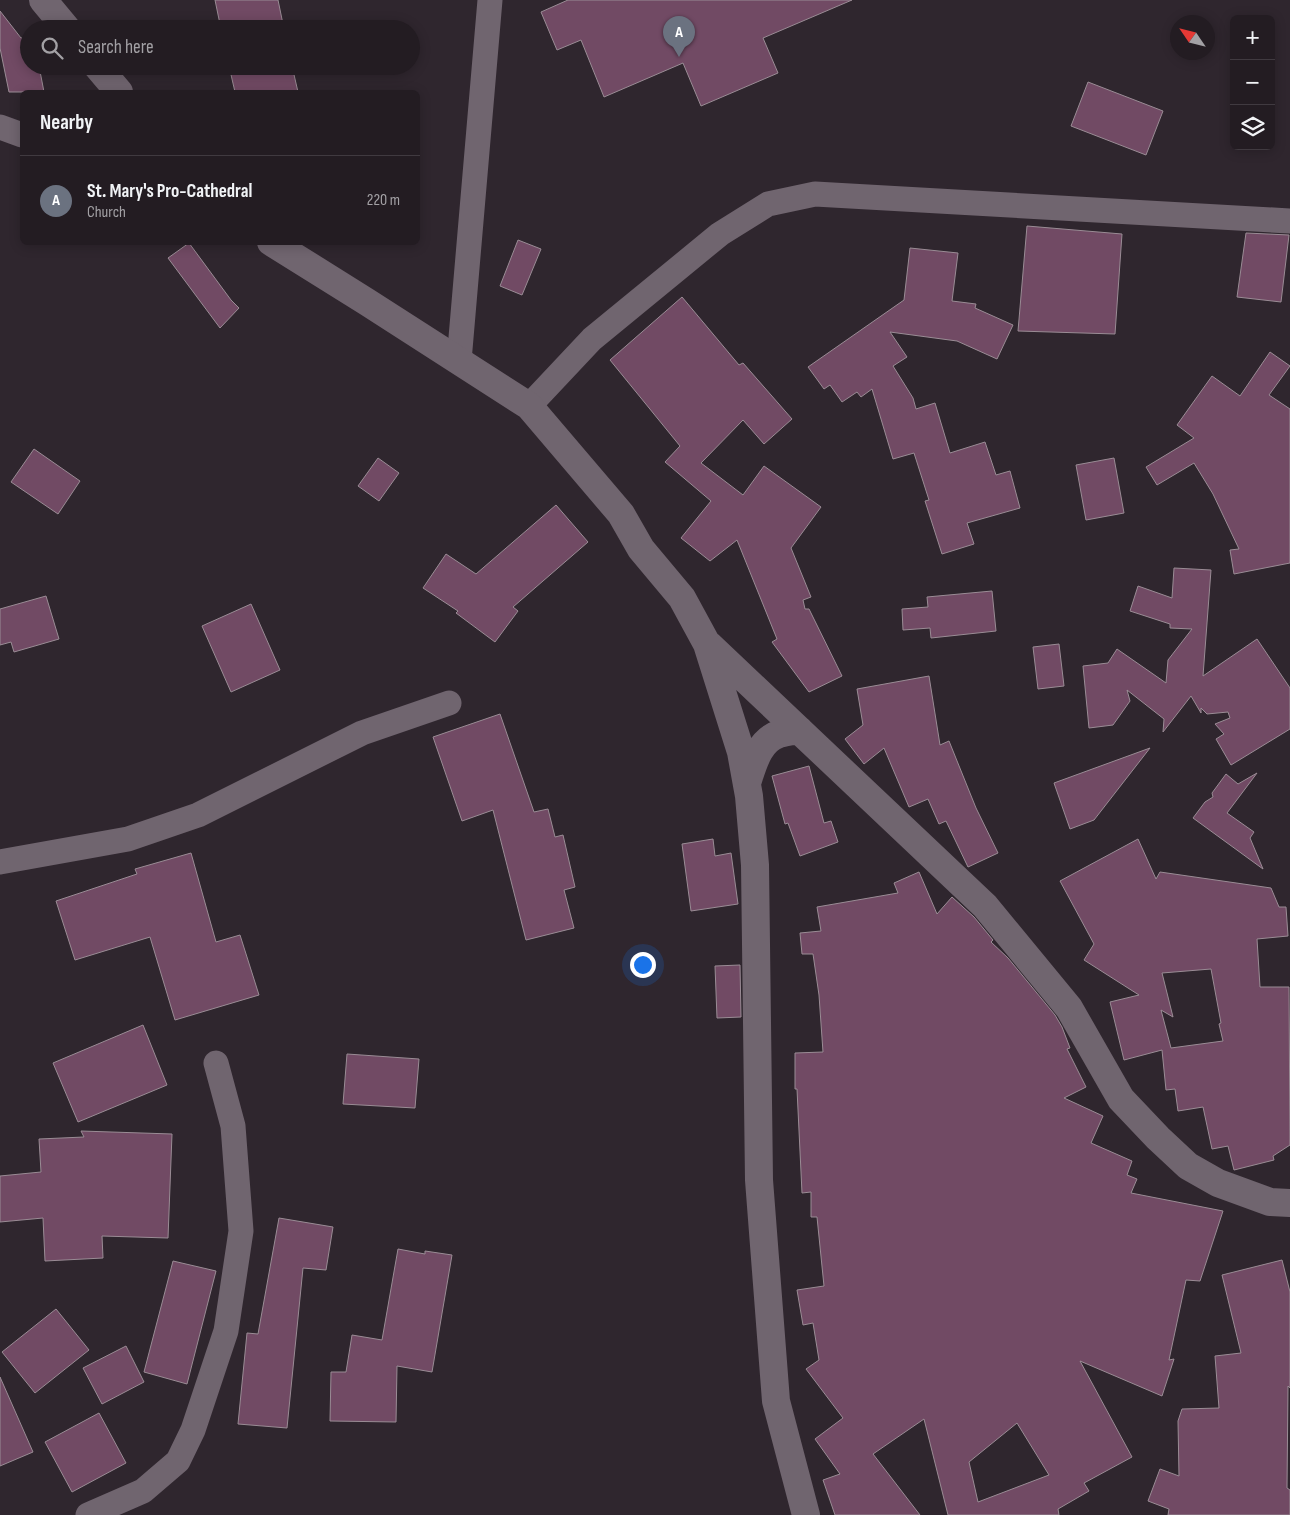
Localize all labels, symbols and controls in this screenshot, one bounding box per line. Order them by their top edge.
north arrow [1170,15,1215,60]
map controls [1230,15,1275,150]
button: + [1230,15,1275,60]
pin: A [663,16,695,57]
search box [20,20,420,75]
icon: search [38,34,66,62]
text: Search here [78,36,154,59]
button: − [1230,60,1275,105]
button: layers [1230,105,1275,150]
text: Nearby [40,110,93,135]
text: St. Mary's Pro-Cathedral [87,180,252,203]
text: A [52,191,60,210]
text: 220 m [367,191,400,210]
text: Church [87,203,126,222]
your location [630,952,656,978]

